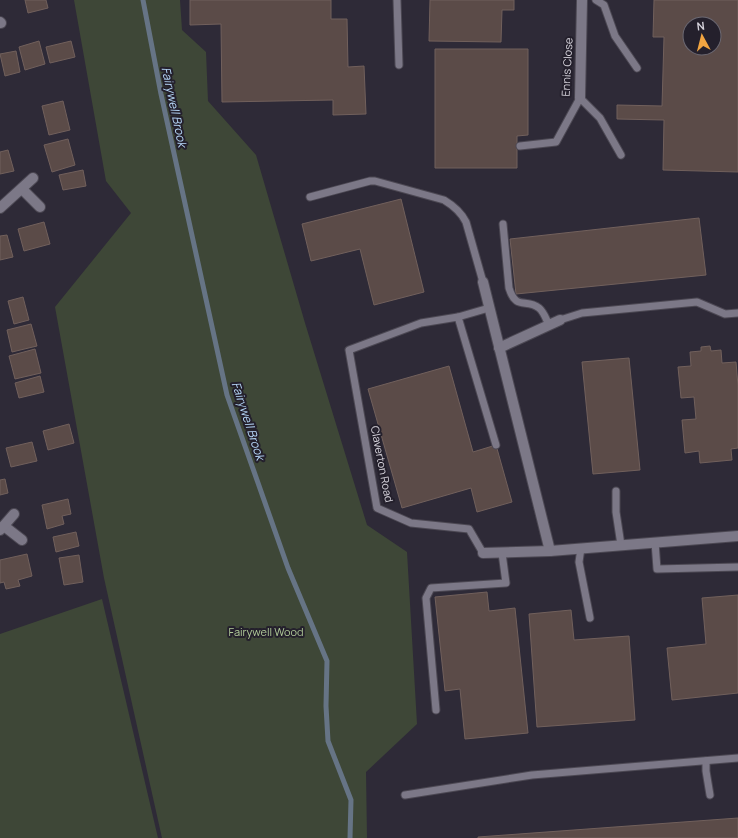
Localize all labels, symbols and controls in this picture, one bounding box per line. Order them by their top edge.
north arrow [682,16,722,56]
text: N [696,18,706,34]
street label: Ennis Close [557,37,576,97]
water label: Fairywell Brook [158,65,192,151]
water label: Fairywell Brook [228,379,270,464]
street label: Claverton Road [368,424,397,503]
park label: Fairywell Wood [229,624,303,639]

